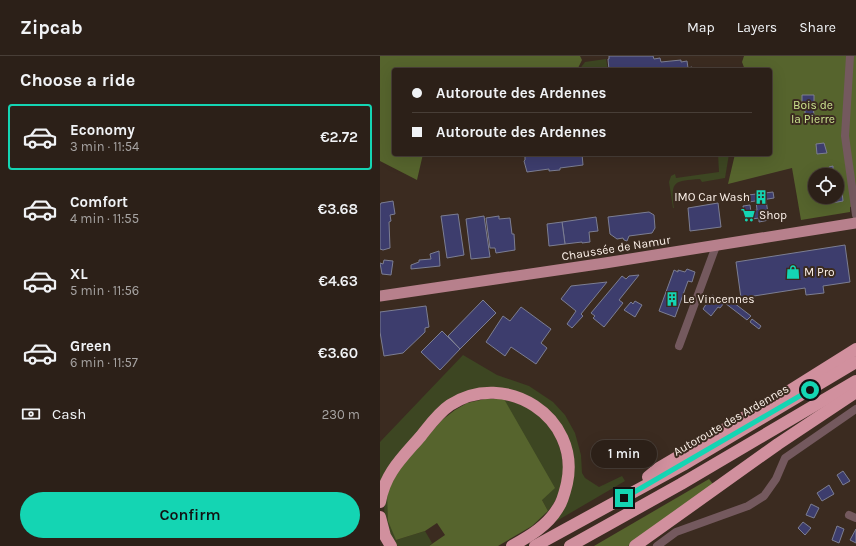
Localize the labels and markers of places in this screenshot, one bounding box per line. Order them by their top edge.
building icon: IMO Car Wash [753,189,769,205]
place label: IMO Car Wash [674,190,750,204]
supermarket icon: Shop [740,207,756,223]
place label: Shop [759,208,787,222]
shop icon: M Pro [785,264,801,280]
place label: M Pro [804,265,835,279]
building icon: Le Vincennes [664,291,680,307]
place label: Le Vincennes [683,292,755,306]

